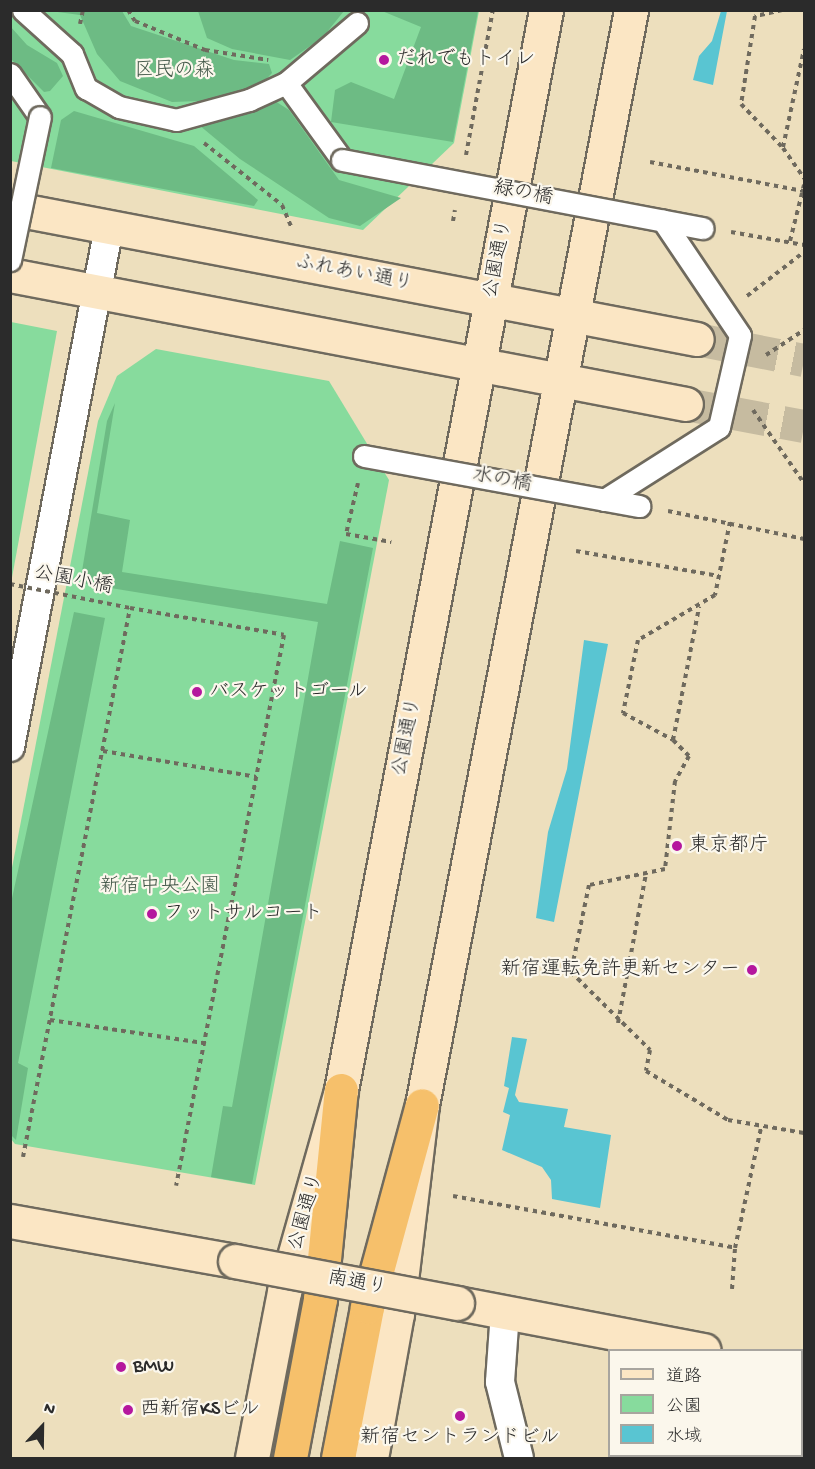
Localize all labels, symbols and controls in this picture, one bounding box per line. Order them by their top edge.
place label: だれでもトイレ [396,48,536,72]
marker: だれでもトイレ [377,53,391,67]
park label: 区民の森 [134,59,214,83]
street label: 緑の橋 [491,176,555,212]
street label: 公園通り [480,217,518,301]
street label: ふれあい通り [293,251,415,297]
street label: 水の橋 [470,464,534,498]
street label: 公園小橋 [31,562,115,600]
place label: バスケットゴール [209,680,369,704]
marker: バスケットゴール [190,685,204,699]
street label: 公園通り [389,695,427,779]
place label: 東京都庁 [689,834,769,858]
marker: 東京都庁 [670,839,684,853]
park label: 新宿中央公園 [100,875,220,899]
place label: フットサルコート [164,902,324,926]
marker: フットサルコート [145,907,159,921]
place label: 新宿運転免許更新センター [500,958,740,982]
marker: 新宿運転免許更新センター [745,963,759,977]
street label: 公園通り [284,1170,330,1254]
street label: 南通り [325,1266,389,1302]
legend [608,1349,803,1457]
place label: BMW [133,1355,174,1379]
marker: BMW [114,1360,128,1374]
text: 道路 [666,1367,702,1388]
north arrow [12,1397,72,1457]
text: 公園 [666,1397,702,1418]
place label: 西新宿KSビル [140,1398,260,1422]
text: N [41,1399,57,1421]
marker: 西新宿KSビル [121,1403,135,1417]
marker: 新宿セントランドビル [453,1409,467,1423]
place label: 新宿セントランドビル [360,1426,560,1450]
text: 水域 [666,1427,702,1448]

